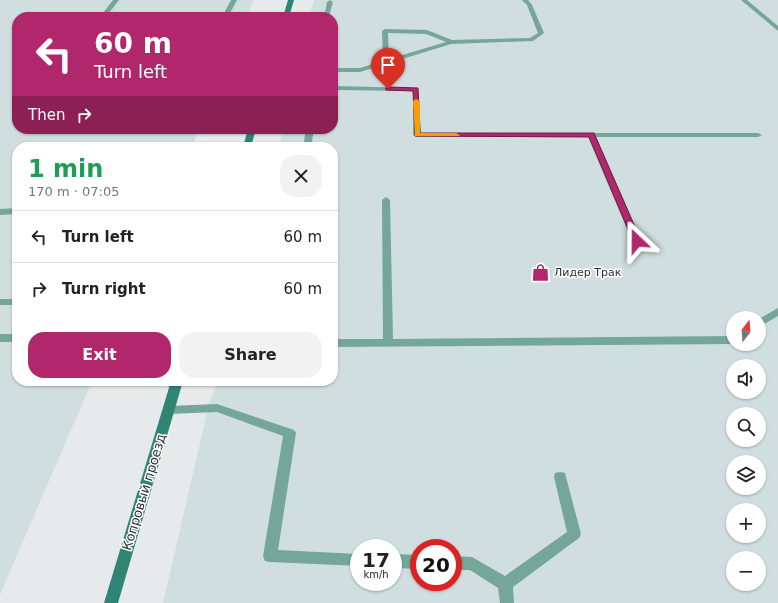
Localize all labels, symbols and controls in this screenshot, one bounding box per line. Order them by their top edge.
text: 60 m [94,27,172,60]
icon: left [28,28,80,80]
pin [371,48,405,89]
icon: arrive [377,54,399,76]
text: Turn left [94,61,167,82]
icon: right [73,104,95,126]
text: Then [28,106,65,124]
text: 1 min [28,155,103,183]
button: close [280,155,322,197]
text: 170 m · 07:05 [28,184,119,199]
position arrow [616,220,658,262]
icon: left [28,226,50,248]
text: Turn left [62,228,134,246]
text: 60 m [284,228,322,246]
shop icon: Лидер Трак [531,262,551,282]
place label: Лидер Трак [554,266,622,279]
icon: right [28,278,50,300]
text: Turn right [62,280,146,298]
text: 60 m [284,280,322,298]
north arrow [726,311,766,351]
map controls [726,311,766,591]
button: Exit [28,332,171,378]
button: Share [179,332,322,378]
button: sound [726,359,766,399]
button: search [726,407,766,447]
street label: Копровый проезд [119,432,169,552]
button: layers [726,455,766,495]
button: + [726,503,766,543]
speed limit sign: 20 [410,539,462,591]
text: 17 [362,548,390,572]
button: − [726,551,766,591]
text: km/h [363,569,389,580]

